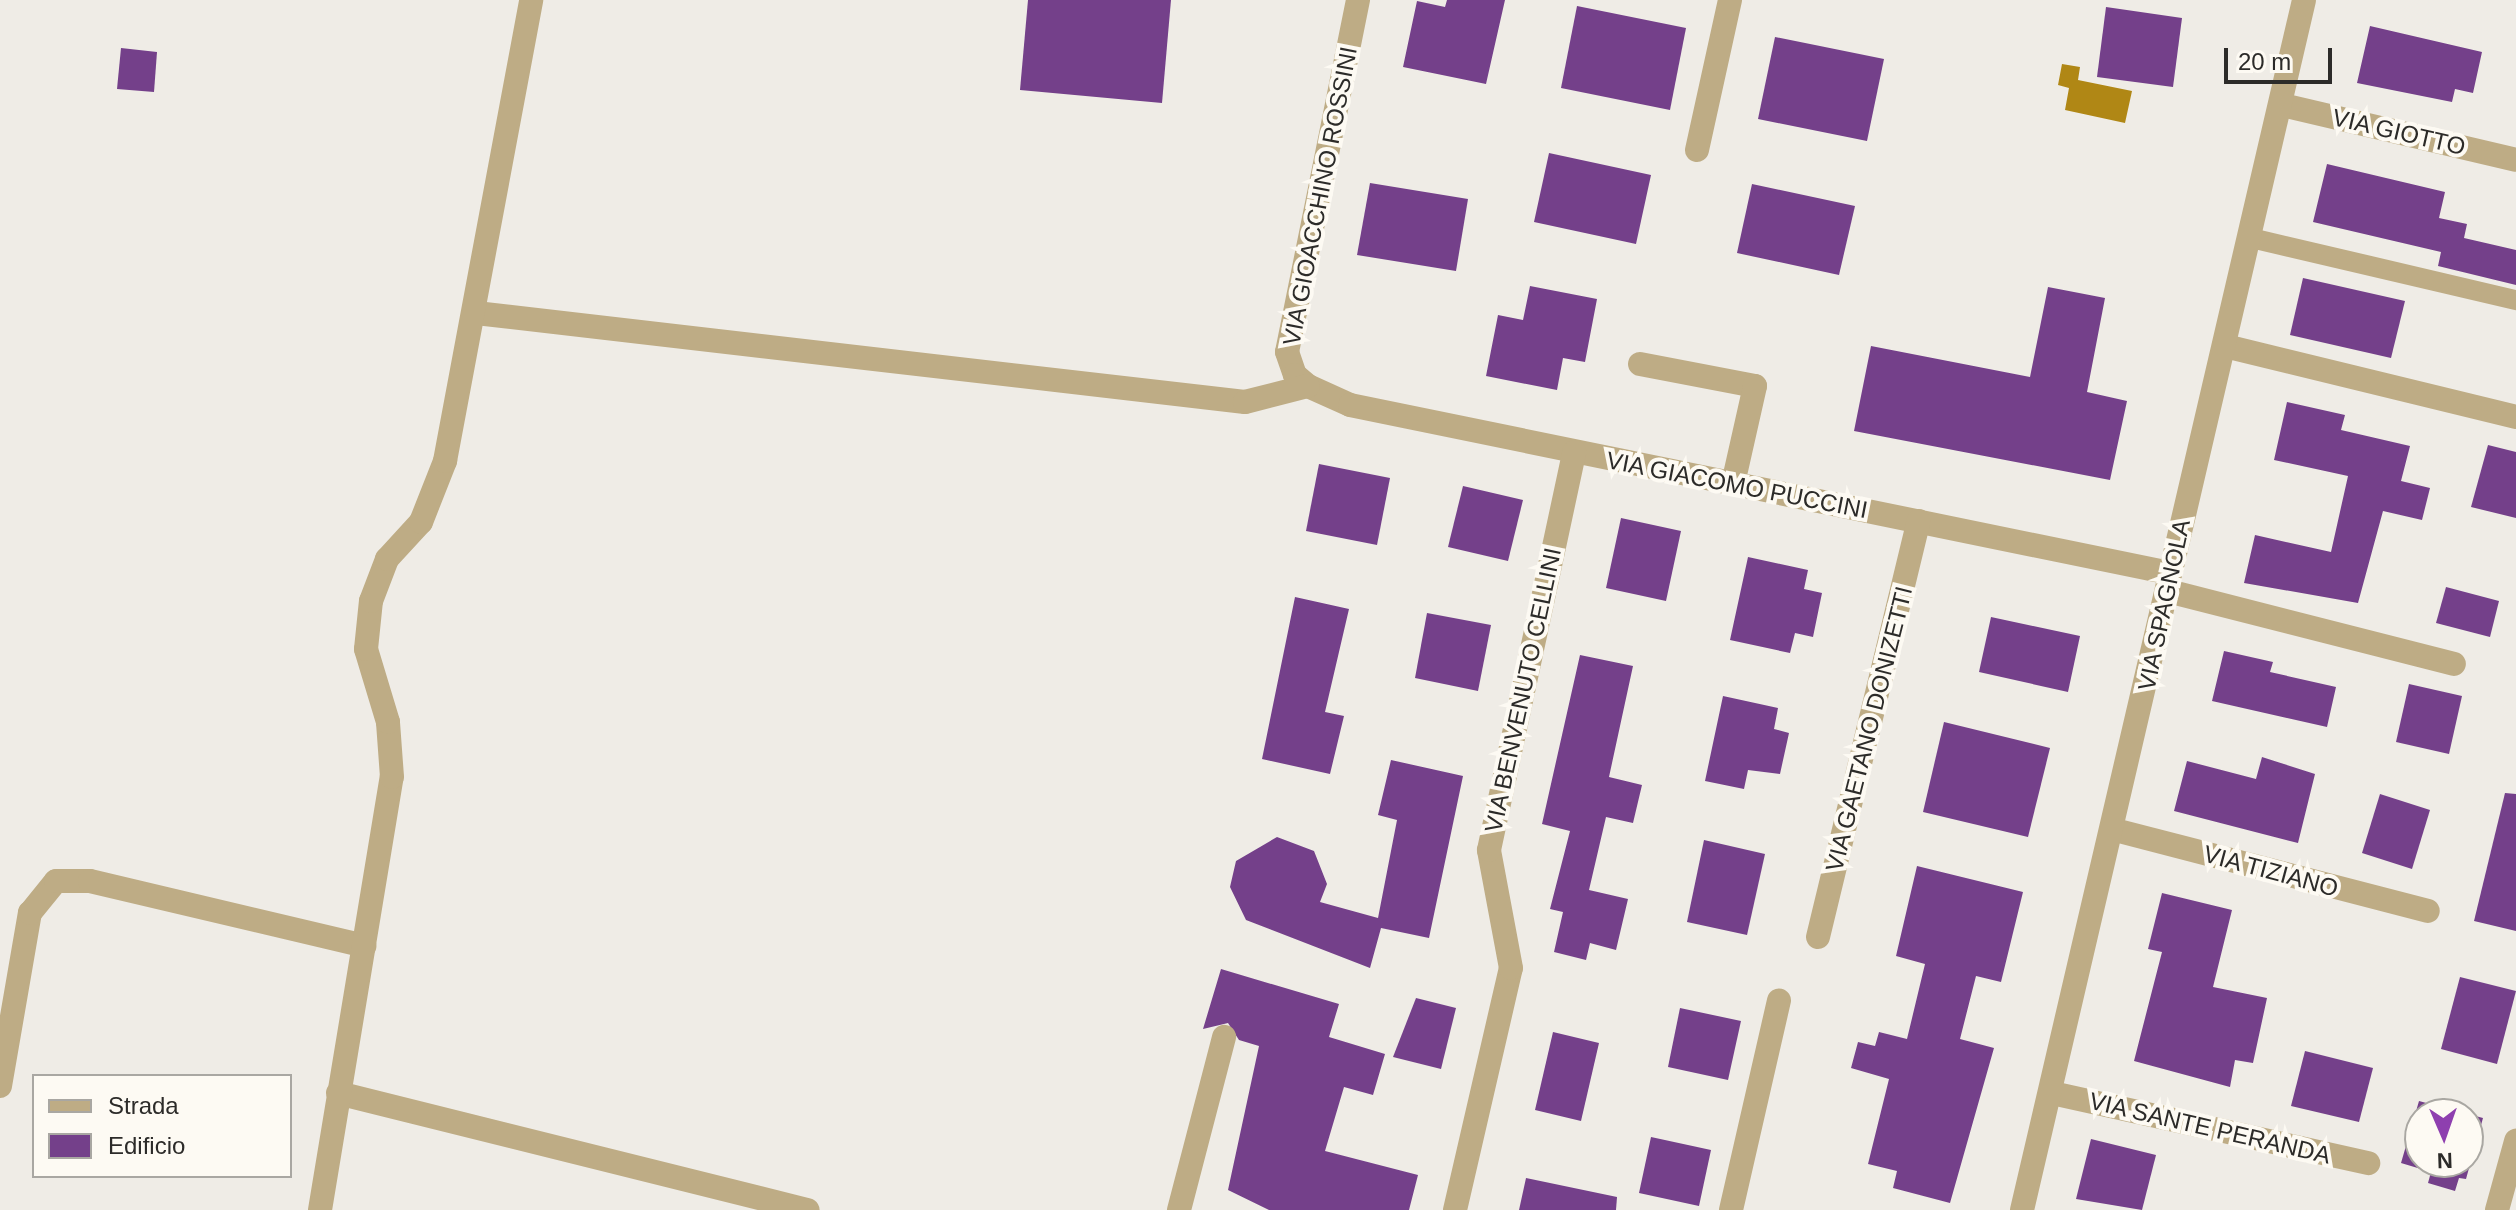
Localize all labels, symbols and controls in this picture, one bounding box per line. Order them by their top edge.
scale bar [2228,32,2336,82]
street label: VIA GIOACCHINO ROSSINI [1277,43,1363,349]
text: 20 m [2238,48,2291,75]
street label: VIA GIOTTO [2329,103,2469,161]
street label: VIA GIACOMO PUCCINI [1603,445,1871,525]
street label: VIA SPAGNOLA [2132,516,2196,694]
street label: VIA BENVENUTO CELLINI [1479,544,1567,836]
street label: VIA GAETANO DONIZETTI [1819,583,1919,875]
street label: VIA TIZIANO [2200,839,2342,903]
legend [32,1074,292,1178]
street label: VIA SANTE PERANDA [2086,1086,2334,1170]
text: Strada [108,1092,179,1119]
north arrow [2404,1098,2484,1178]
text: Edificio [108,1132,185,1159]
text: N [2436,1148,2453,1173]

